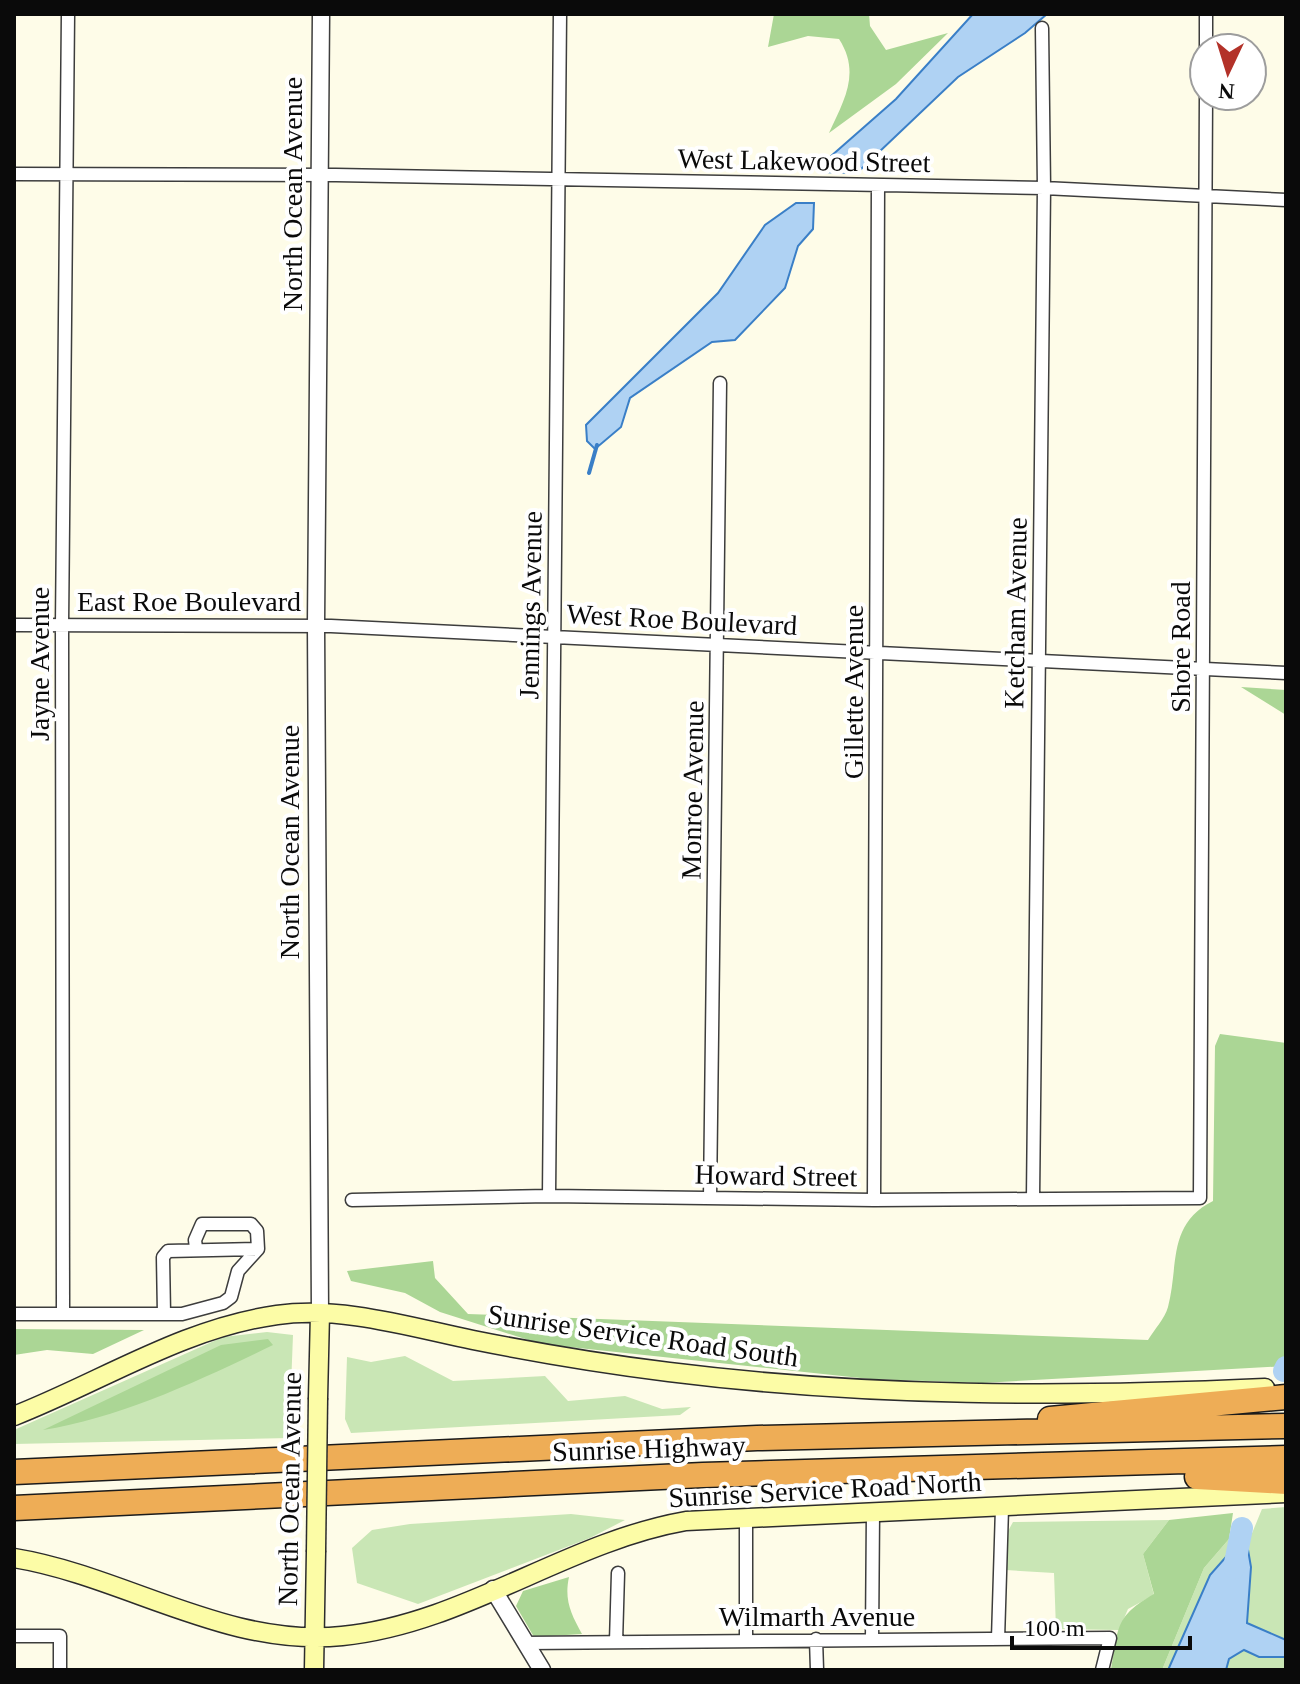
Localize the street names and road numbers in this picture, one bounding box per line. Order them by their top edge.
street label: North Ocean Avenue [277,77,308,311]
street label: West Lakewood Street [677,143,931,178]
street label: Jennings Avenue [513,511,548,699]
street label: Ketcham Avenue [998,517,1033,709]
street label: Shore Road [1165,581,1196,713]
street label: East Roe Boulevard [77,586,301,617]
street label: Jayne Avenue [24,587,55,741]
street label: West Roe Boulevard [566,598,798,641]
street label: Gillette Avenue [838,605,869,779]
street label: Monroe Avenue [675,700,710,880]
street label: North Ocean Avenue [274,725,305,959]
street label: Howard Street [694,1159,858,1192]
street label: Sunrise Service Road South [486,1298,800,1373]
street label: North Ocean Avenue [272,1372,307,1606]
street label: Sunrise Highway [552,1430,746,1467]
street label: Sunrise Service Road North [668,1466,982,1513]
street label: Wilmarth Avenue [719,1601,915,1632]

